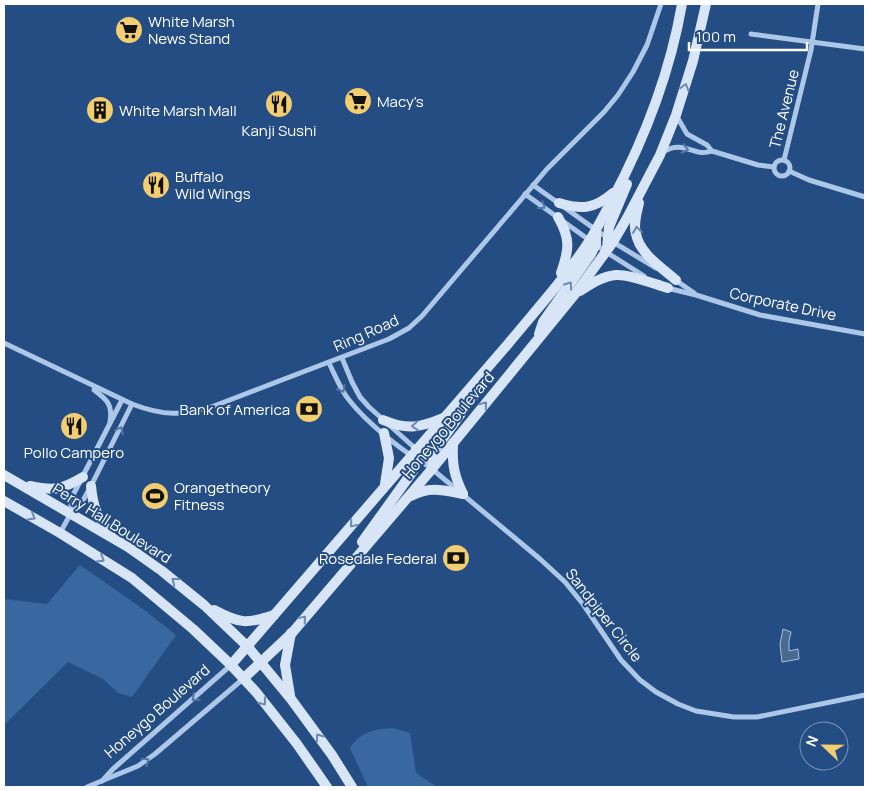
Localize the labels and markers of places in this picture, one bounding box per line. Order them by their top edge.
place label: White Marsh News Stand [148,11,235,49]
supermarket icon: White Marsh News Stand [114,15,144,45]
supermarket icon: Macy's [343,86,373,116]
restaurant icon: Kanji Sushi [264,89,294,119]
place label: Macy's [377,91,424,112]
building icon: White Marsh Mall [85,95,115,125]
place label: White Marsh Mall [119,100,237,121]
place label: Kanji Sushi [242,120,316,141]
place label: Buffalo Wild Wings [175,166,251,204]
restaurant icon: Buffalo Wild Wings [141,170,171,200]
bank icon: Bank of America [294,394,324,424]
place label: Bank of America [179,399,290,420]
restaurant icon: Pollo Campero [59,411,89,441]
place label: Pollo Campero [24,442,124,463]
place label: Orangetheory Fitness [174,477,271,515]
sports icon: Orangetheory Fitness [140,481,170,511]
bank icon: Rosedale Federal [441,543,471,573]
place label: Rosedale Federal [319,548,437,569]

